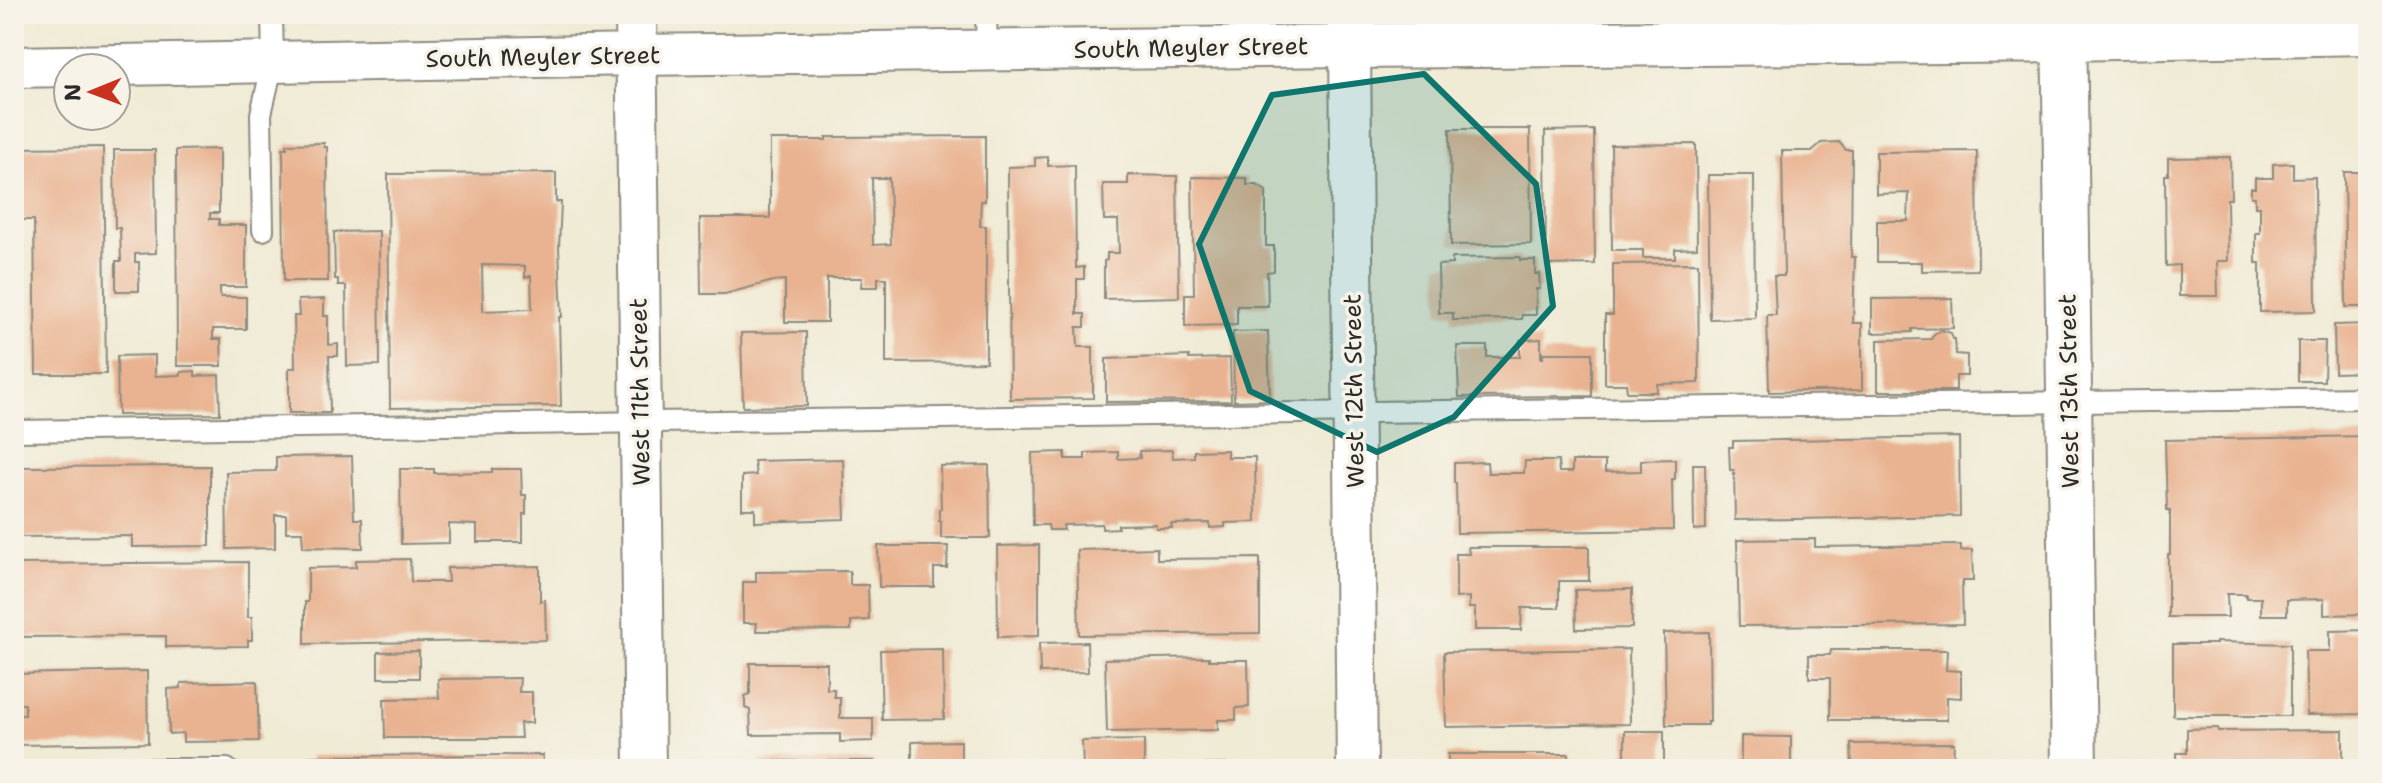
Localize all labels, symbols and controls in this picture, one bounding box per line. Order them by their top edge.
street label: South Meyler Street [1073,30,1309,66]
street label: South Meyler Street [425,39,661,75]
north arrow [52,52,132,132]
text: N [58,83,87,101]
street label: West 13th Street [2051,293,2087,489]
street label: West 12th Street [1336,294,1372,488]
street label: West 11th Street [622,298,658,486]

